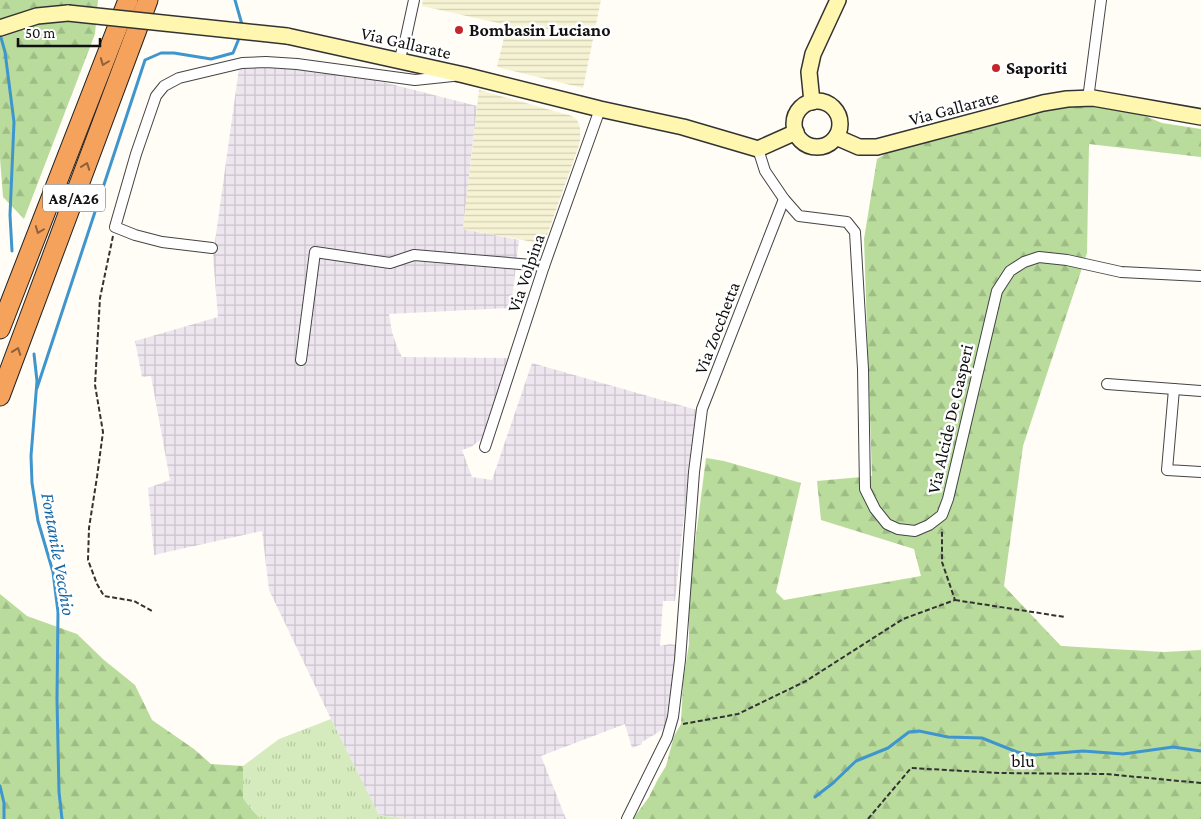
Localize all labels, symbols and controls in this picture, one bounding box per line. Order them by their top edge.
scale bar [18,15,100,47]
place label: Bombasin Luciano [469,20,611,40]
street label: Via Gallarate [359,23,453,63]
marker: Bombasin Luciano [453,24,465,36]
text: 50 m [25,25,55,41]
one-way arrow [100,57,110,66]
place label: Saporiti [1006,58,1068,78]
marker: Saporiti [990,62,1002,74]
street label: Via Gallarate [907,86,1001,130]
one-way arrow [80,162,90,170]
road number: A8/A26 [43,184,105,212]
one-way arrow [34,225,44,233]
street label: Via Volpina [503,231,549,315]
street label: Via Zocchetta [690,279,744,377]
street label: Via Alcide De Gasperi [923,342,977,496]
one-way arrow [11,347,21,355]
water label: Fontanile Vecchio [37,491,80,617]
street label: blu [1011,751,1035,771]

